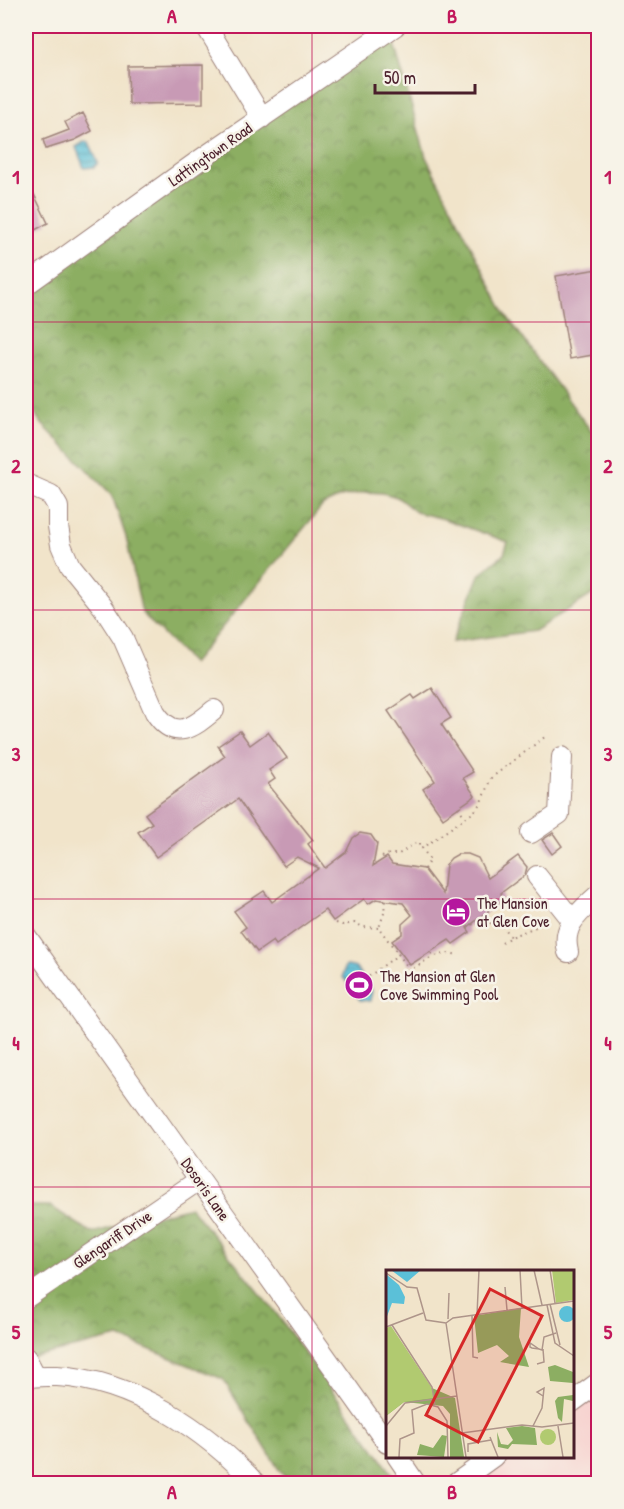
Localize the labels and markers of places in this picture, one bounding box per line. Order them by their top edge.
place label: The Mansion at Glen Cove [477,892,550,932]
hotel icon: The Mansion at Glen Cove [440,896,472,928]
place label: The Mansion at Glen Cove Swimming Pool [380,965,499,1005]
sports icon: The Mansion at Glen Cove Swimming Pool [343,969,375,1001]

